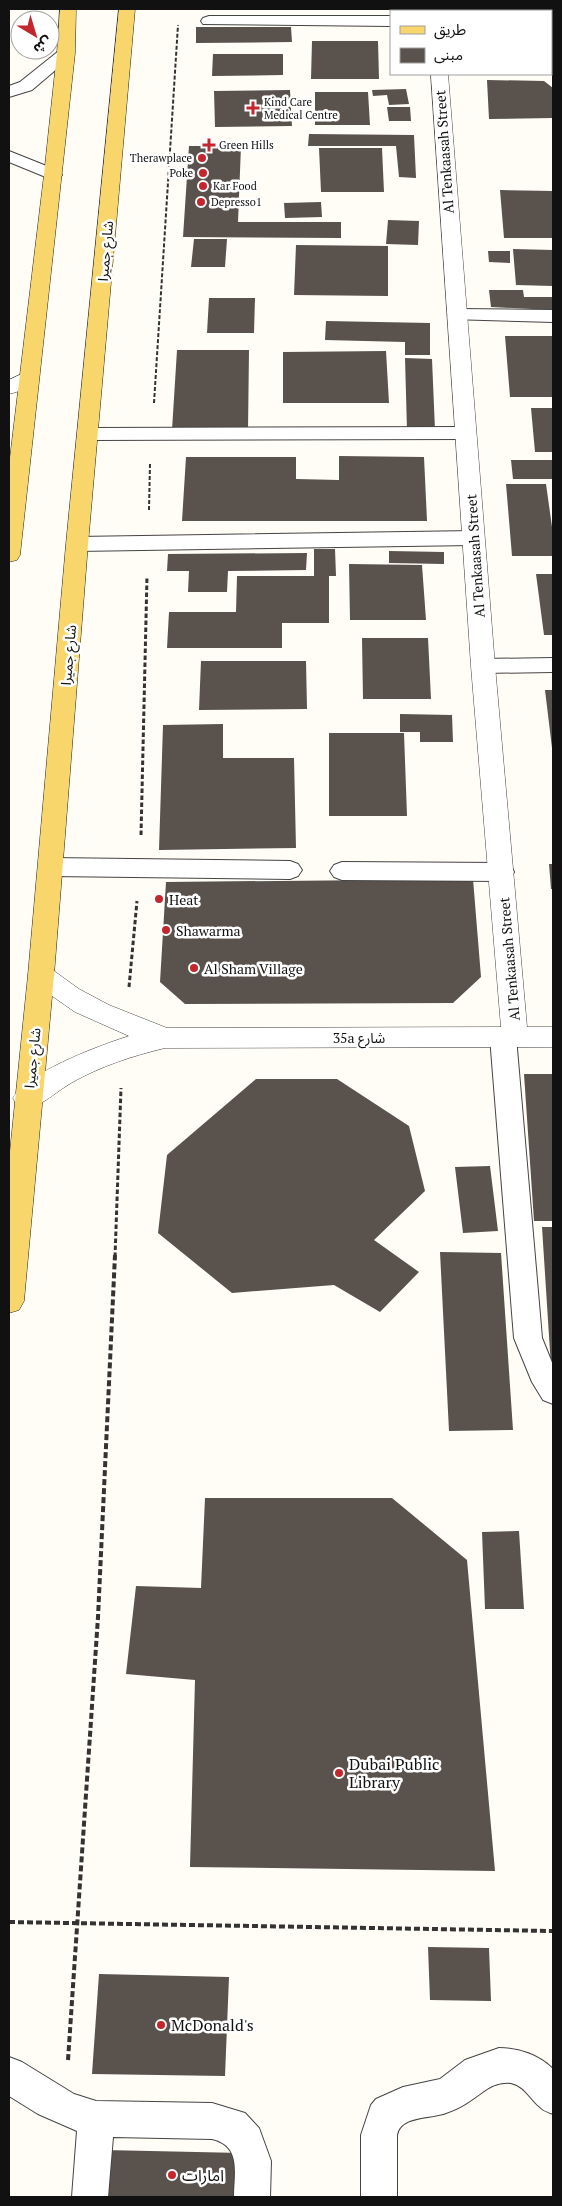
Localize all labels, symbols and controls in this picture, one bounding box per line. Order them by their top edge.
north arrow [10,10,60,60]
legend [390,10,552,75]
text: طريق [434,19,466,40]
text: ش [30,32,57,59]
text: مبنى [434,44,463,64]
street label: Al Tenkaasah Street [430,89,458,214]
place label: Kind Care Medical Centre [264,95,338,122]
marker: Kind Care Medical Centre [246,101,260,115]
place label: Green Hills [219,138,274,152]
marker: Green Hills [203,139,215,151]
place label: Therawplace [130,151,192,165]
marker: Therawplace [196,152,208,164]
place label: Poke [170,166,193,180]
marker: Poke [197,167,209,179]
place label: Kar Food [213,179,257,193]
marker: Kar Food [197,180,209,192]
place label: Depresso1 [211,195,262,209]
marker: Depresso1 [195,196,207,208]
street label: شارع جميرا [93,220,119,282]
street label: Al Tenkaasah Street [461,493,489,618]
street label: شارع جميرا [56,624,82,686]
place label: Heat [169,890,199,909]
marker: Heat [153,893,165,905]
street label: Al Tenkaasah Street [494,896,524,1021]
place label: Shawarma [176,921,241,940]
marker: Shawarma [160,924,172,936]
place label: Al Sham Village [204,959,303,978]
marker: Al Sham Village [188,962,200,974]
street label: شارع جميرا [19,1027,47,1089]
street label: 35a شارع [333,1028,385,1049]
place label: Dubai Public Library [349,1753,440,1793]
marker: Dubai Public Library [333,1767,345,1779]
place label: McDonald's [171,2014,254,2036]
marker: McDonald's [155,2019,167,2031]
place label: امارات [182,2164,224,2186]
marker: امارات [166,2169,178,2181]

